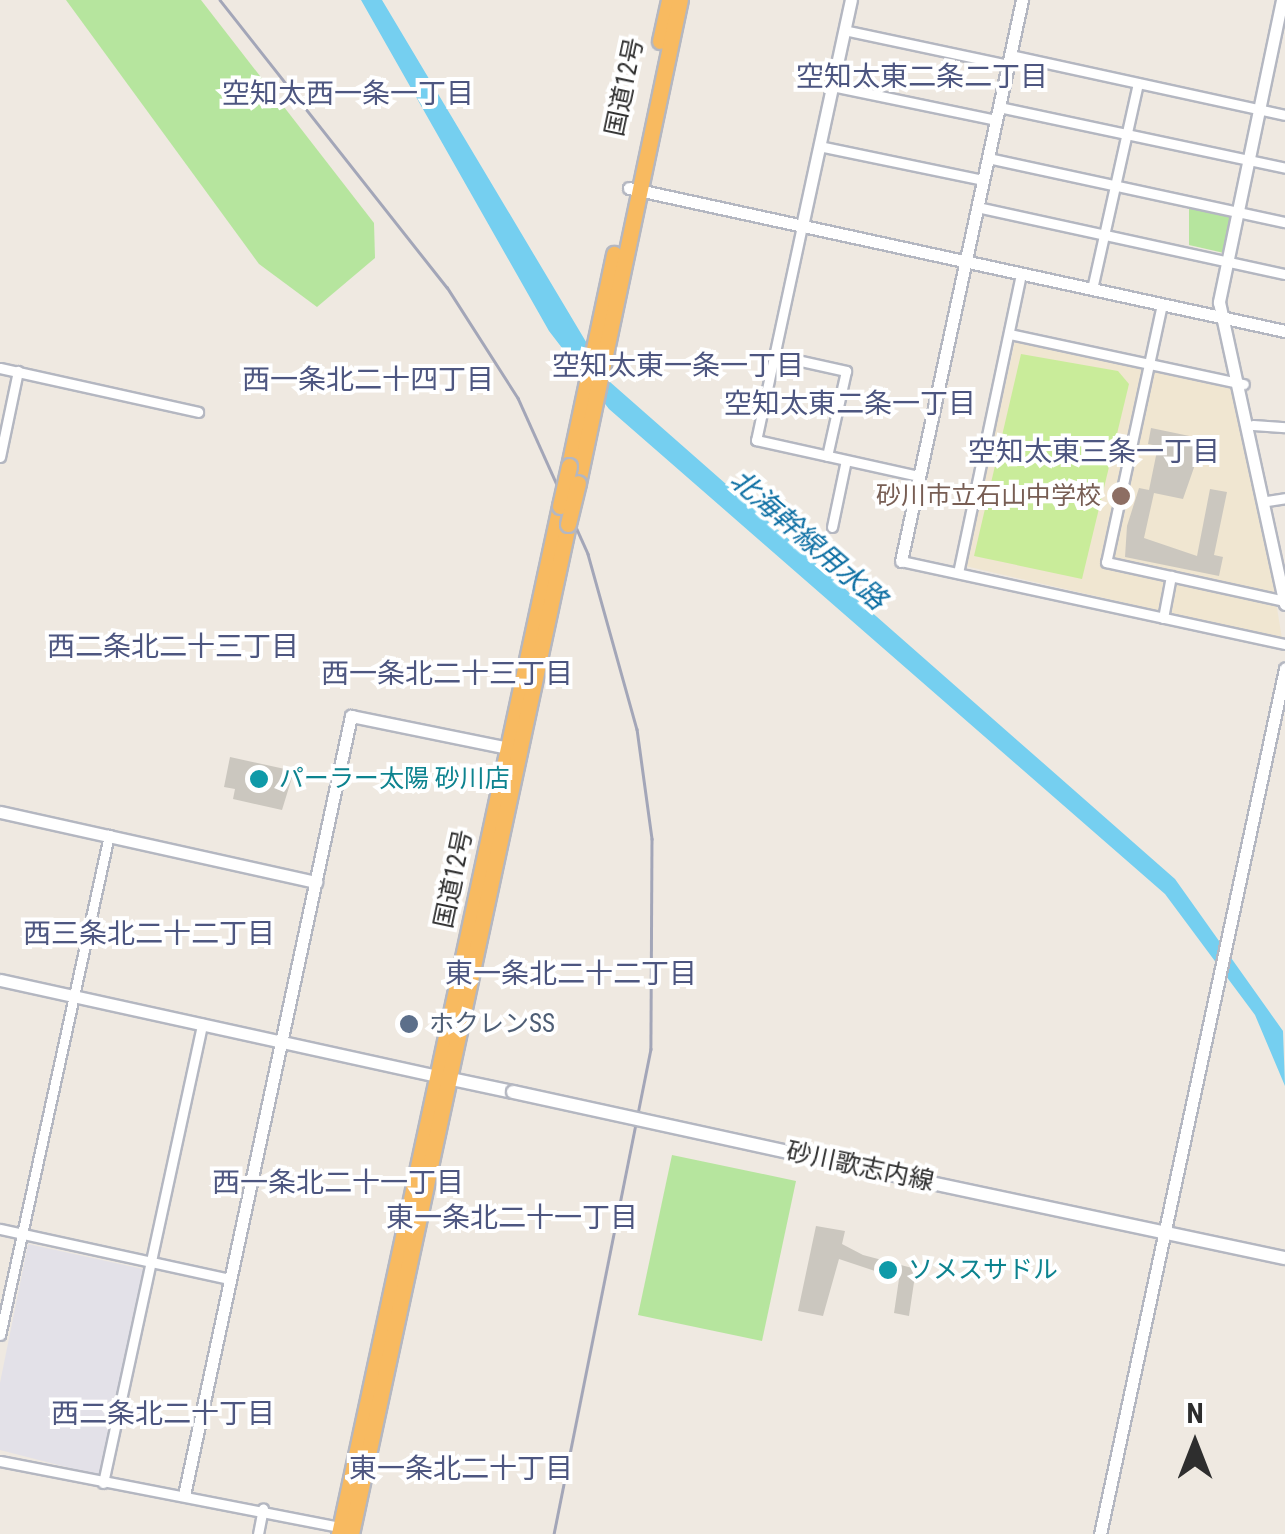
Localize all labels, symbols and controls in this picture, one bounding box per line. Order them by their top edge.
street label: 国道12号 [600,35,650,139]
district label: 空知太東二条二丁目 [796,60,1048,94]
district label: 空知太西一条一丁目 [222,77,474,111]
district label: 空知太東一条一丁目 [552,349,804,383]
district label: 西一条北二十四丁目 [242,363,494,397]
district label: 空知太東二条一丁目 [724,387,976,421]
district label: 空知太東三条一丁目 [968,435,1220,469]
water label: 北海幹線用水路 [723,463,893,617]
place label: 砂川市立石山中学校 [876,481,1101,511]
marker: 砂川市立石山中学校 [1110,485,1132,507]
district label: 西二条北二十三丁目 [47,630,299,664]
district label: 西一条北二十三丁目 [321,657,573,691]
place label: パーラー太陽 砂川店 [279,764,510,794]
marker: パーラー太陽 砂川店 [248,768,270,790]
street label: 国道12号 [429,827,479,931]
district label: 西三条北二十二丁目 [23,917,275,951]
district label: 東一条北二十二丁目 [445,957,697,991]
place label: ホクレンSS [429,1009,555,1039]
marker: ホクレンSS [398,1013,420,1035]
street label: 砂川歌志内線 [784,1137,936,1197]
district label: 西一条北二十一丁目 [212,1166,464,1200]
district label: 東一条北二十一丁目 [386,1201,638,1235]
place label: ソメスサドル [908,1255,1058,1285]
marker: ソメスサドル [877,1259,899,1281]
north arrow [1145,1394,1245,1494]
district label: 西二条北二十丁目 [51,1397,275,1431]
text: N [1186,1397,1204,1430]
district label: 東一条北二十丁目 [349,1452,573,1486]

